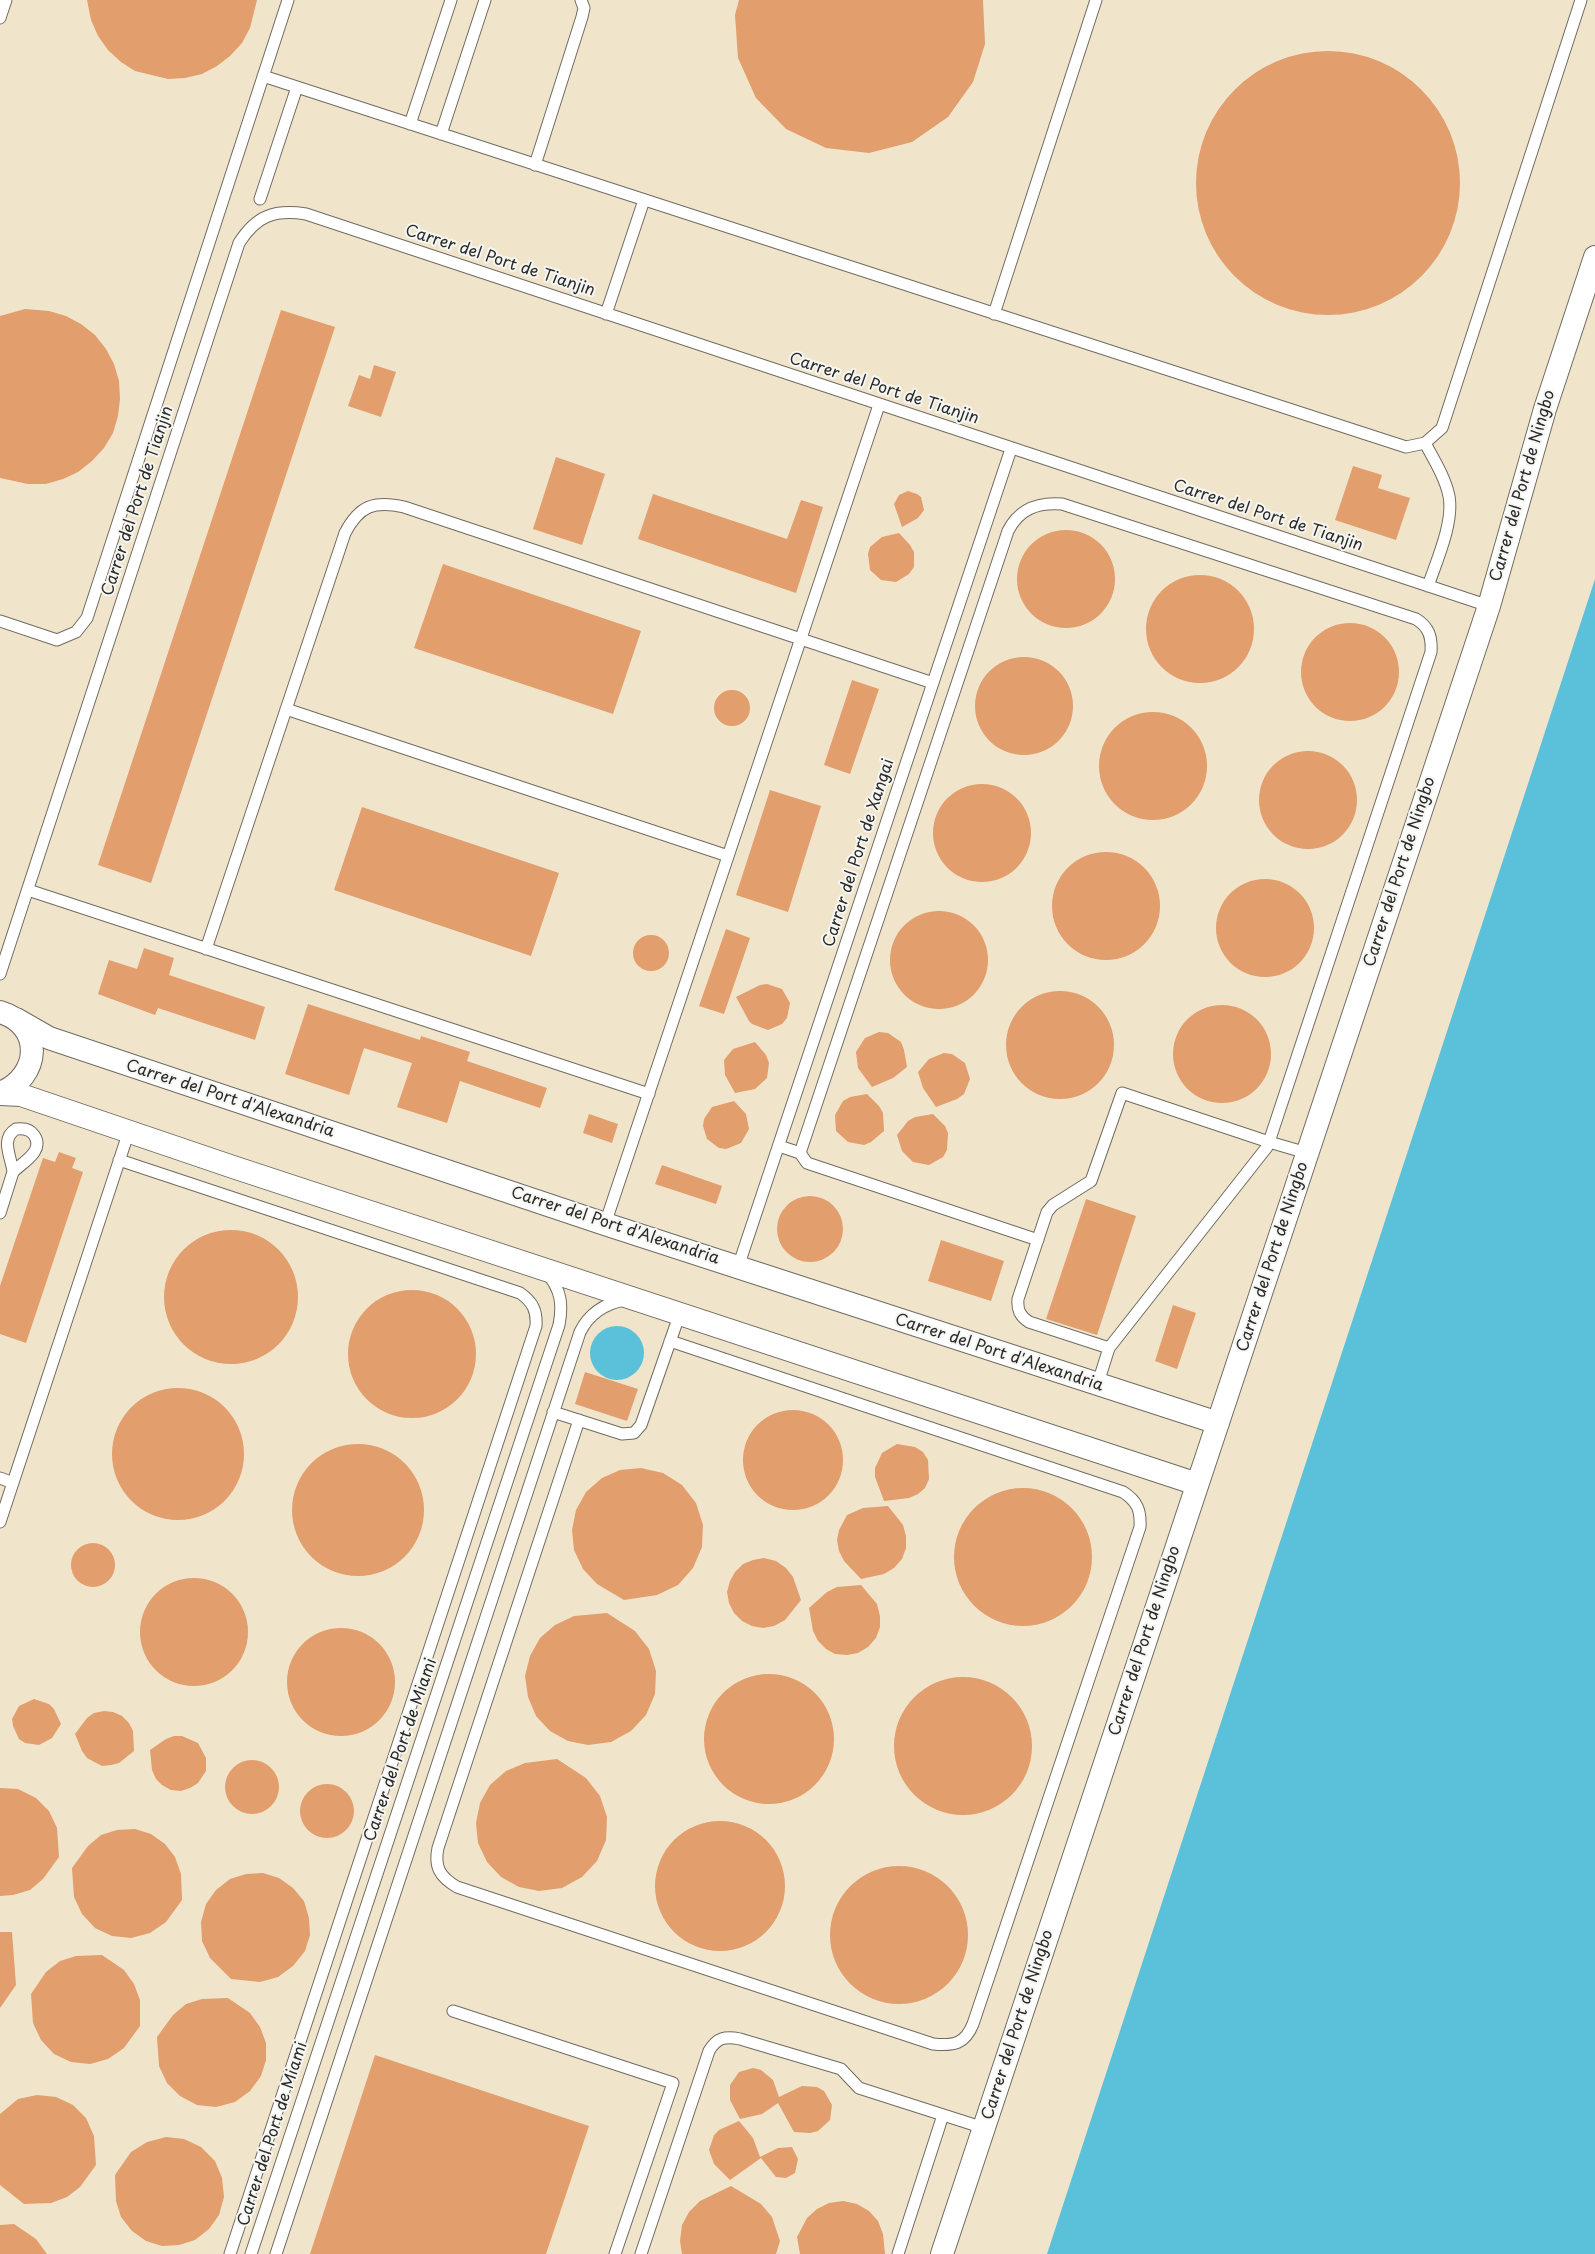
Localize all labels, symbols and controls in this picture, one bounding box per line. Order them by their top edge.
street label: Carrer del Port de Tianjin [403,221,597,301]
street label: Carrer del Port de Tianjin [787,349,981,429]
street label: Carrer del Port de Ningbo [1486,388,1560,584]
street label: Carrer del Port de Tianjin [98,404,178,598]
street label: Carrer del Port de Tianjin [1171,476,1365,556]
street label: Carrer del Port de Xangai [819,756,899,950]
street label: Carrer del Port de Ningbo [1360,775,1440,969]
street label: Carrer del Port d'Alexandria [123,1056,337,1142]
street label: Carrer del Port de Ningbo [1233,1160,1313,1354]
street label: Carrer del Port d'Alexandria [508,1183,722,1269]
street label: Carrer del Port d'Alexandria [892,1310,1106,1396]
street label: Carrer del Port de Ningbo [1105,1544,1185,1738]
street label: Carrer del Port de Miami [361,1656,441,1844]
street label: Carrer del Port de Ningbo [978,1928,1058,2122]
street label: Carrer del Port de Miami [234,2039,312,2229]

